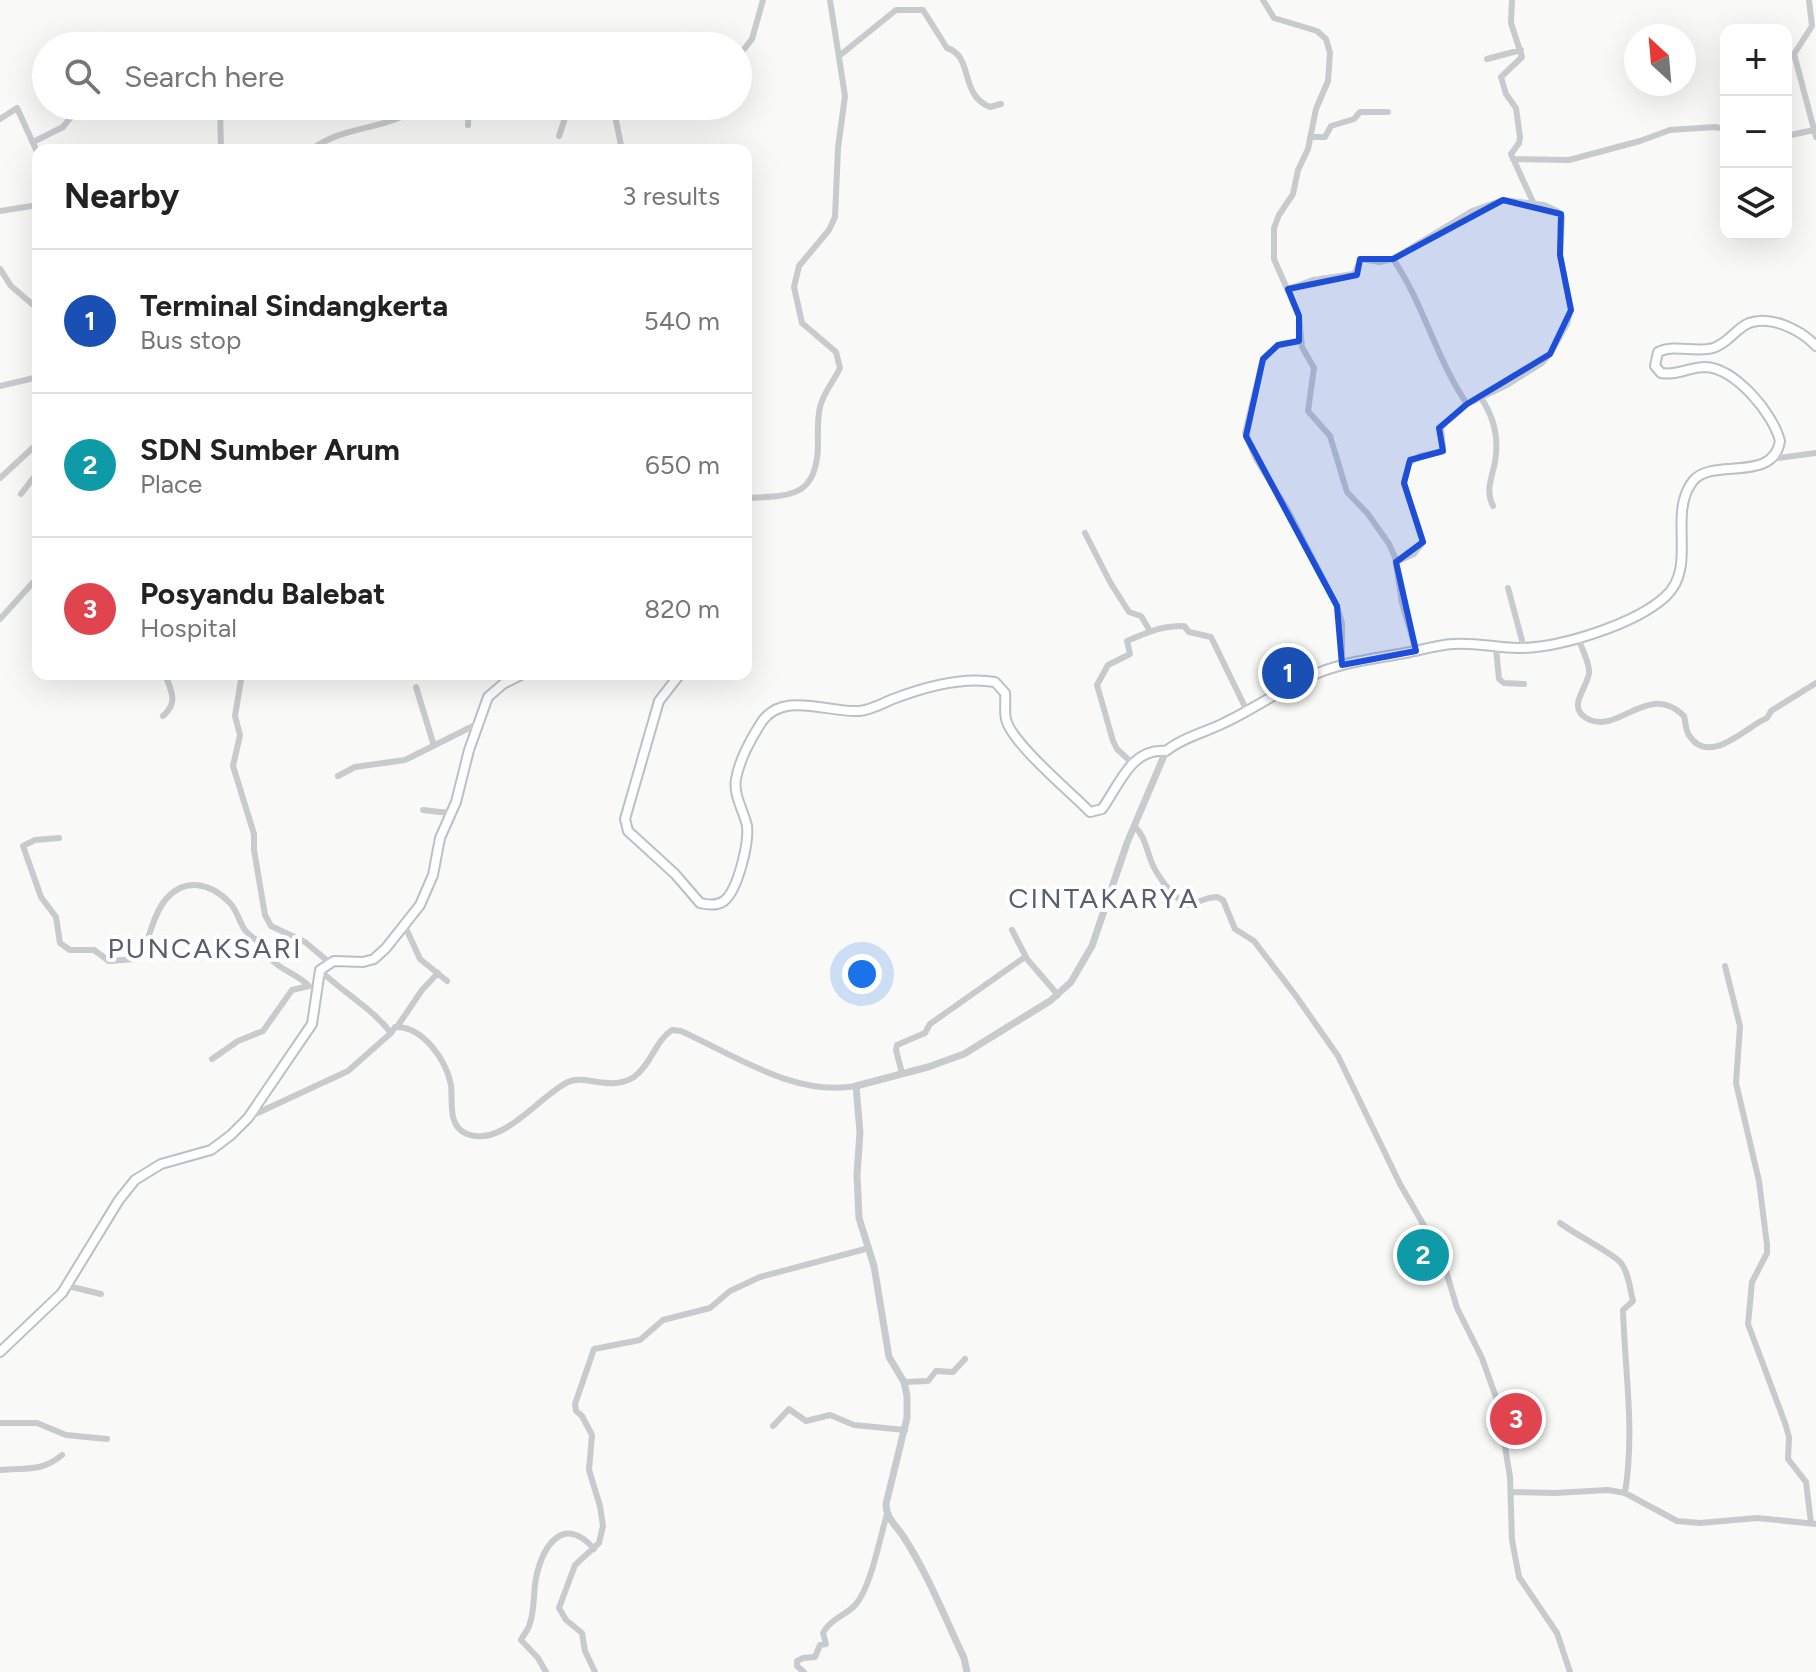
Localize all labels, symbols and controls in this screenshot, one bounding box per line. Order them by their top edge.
north arrow [1624,24,1696,96]
map controls [1720,24,1792,240]
button: + [1720,24,1792,96]
search box [32,32,752,120]
icon: search [60,54,104,98]
text: Search here [124,58,284,95]
button: − [1720,96,1792,168]
button: layers [1720,168,1792,240]
text: Nearby [64,176,179,217]
text: 3 results [622,180,720,212]
text: Terminal Sindangkerta [140,287,448,324]
text: 1 [85,305,95,337]
text: 540 m [644,305,720,337]
text: Bus stop [140,324,241,356]
text: SDN Sumber Arum [140,431,400,468]
text: 2 [82,449,98,481]
text: 650 m [645,449,720,481]
text: Place [140,468,202,500]
text: Posyandu Balebat [140,575,385,612]
text: 3 [83,593,97,625]
text: 820 m [644,593,720,625]
text: Hospital [140,612,237,644]
pin: 1 [1262,643,1314,703]
district label: CINTAKARYA [1008,881,1200,915]
district label: PUNCAKSARI [107,931,303,965]
your location [842,954,882,994]
pin: 2 [1397,1225,1449,1285]
pin: 3 [1490,1389,1542,1449]

